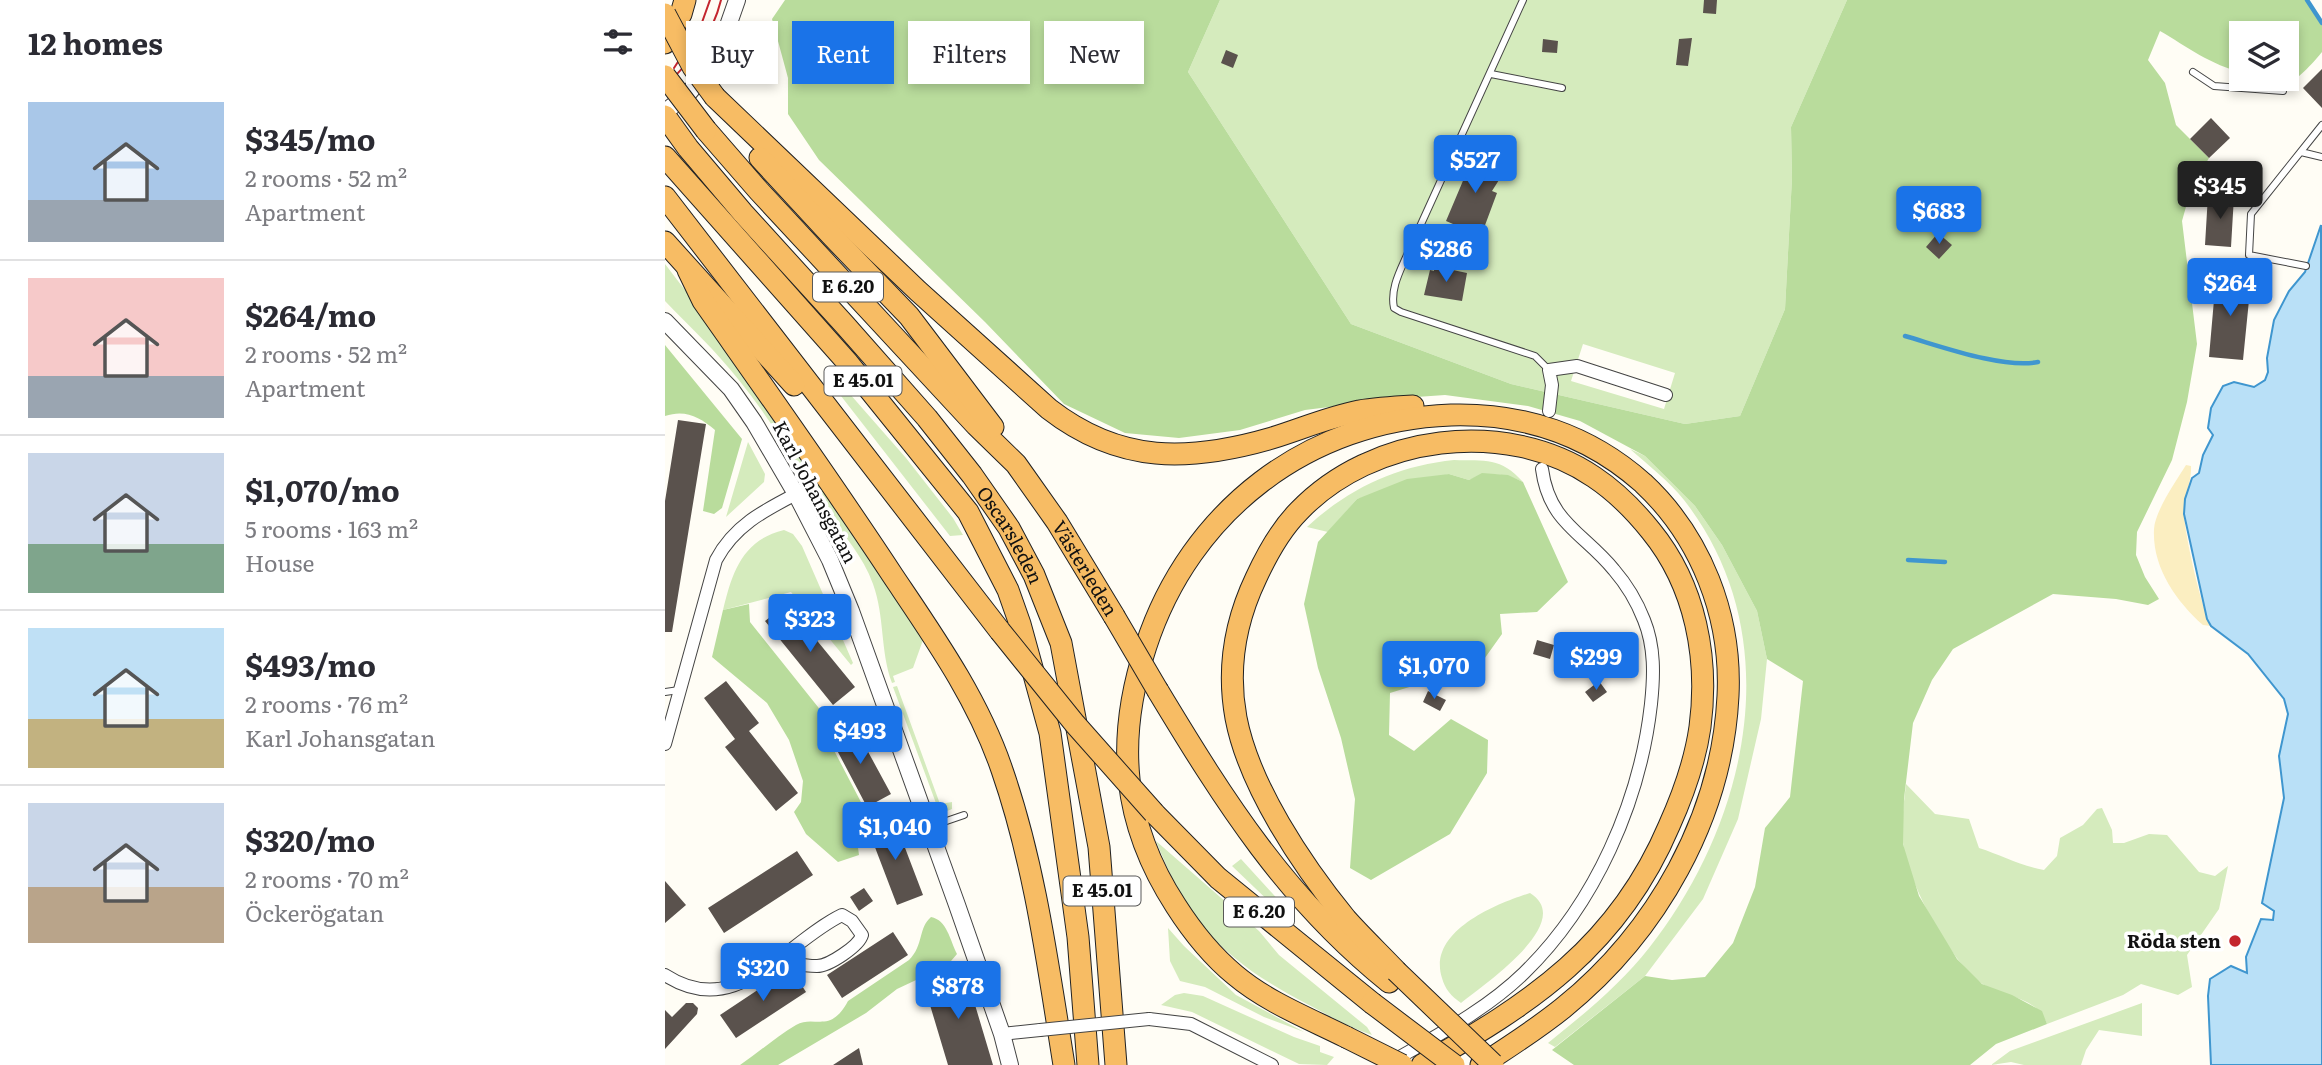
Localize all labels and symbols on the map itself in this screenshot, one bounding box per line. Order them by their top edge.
pin: $527 [1434,136,1516,195]
pin: $345 [2179,162,2261,221]
pin: $683 [1898,187,1980,246]
pin: $286 [1405,224,1487,284]
pin: $264 [2189,258,2271,318]
road number: E 6.20 [813,272,883,302]
road number: E 45.01 [825,366,901,396]
street label: Karl Johansgatan [767,415,865,568]
street label: Oscarsleden [971,480,1051,588]
street label: Västerleden [1046,515,1126,621]
pin: $323 [769,594,851,654]
pin: $299 [1555,632,1637,692]
pin: $1,070 [1377,642,1491,701]
pin: $493 [819,706,901,766]
pin: $1,040 [838,802,952,862]
road number: E 45.01 [1063,876,1141,906]
road number: E 6.20 [1224,897,1294,926]
place label: Röda sten [2127,926,2221,954]
marker: Röda sten [2227,933,2243,949]
pin: $320 [722,944,804,1003]
pin: $878 [917,962,999,1021]

